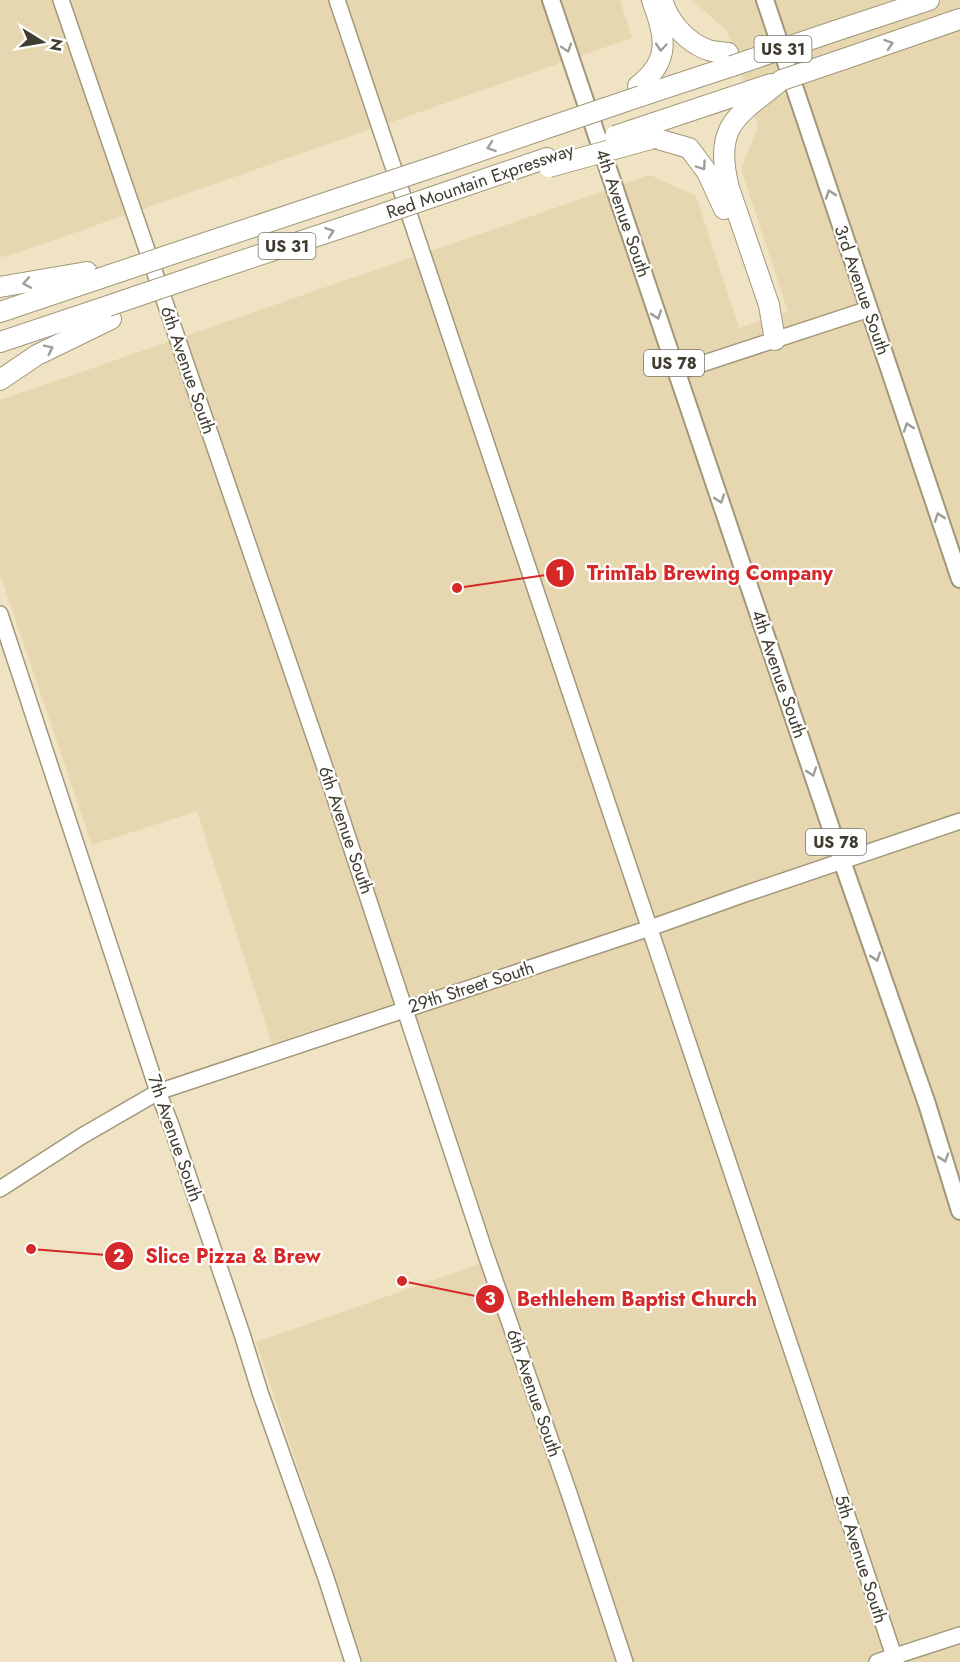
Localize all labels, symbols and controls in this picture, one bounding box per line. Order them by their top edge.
north arrow [12,12,72,72]
text: N [44,36,69,53]
road number: US 31 [754,36,812,62]
one-way arrow [883,38,894,51]
one-way arrow [559,42,572,53]
one-way arrow [655,42,668,51]
street label: Red Mountain Expressway [383,137,577,225]
one-way arrow [486,140,497,152]
street label: 4th Avenue South [589,145,657,281]
one-way arrow [695,160,706,171]
one-way arrow [825,189,837,200]
street label: 3rd Avenue South [828,221,896,359]
one-way arrow [324,226,335,239]
road number: US 31 [258,233,316,259]
one-way arrow [22,276,32,289]
street label: 6th Avenue South [154,302,222,438]
one-way arrow [650,309,663,320]
one-way arrow [43,344,54,356]
road number: US 78 [644,350,704,376]
one-way arrow [903,422,916,433]
one-way arrow [713,494,725,504]
one-way arrow [934,512,946,523]
callout: TrimTab Brewing Company [545,554,845,592]
text: TrimTab Brewing Company [587,559,834,588]
text: 1 [555,561,565,587]
street label: 4th Avenue South [745,606,813,742]
street label: 6th Avenue South [312,762,380,898]
one-way arrow [805,766,817,777]
road number: US 78 [806,829,866,855]
one-way arrow [868,951,881,962]
street label: 29th Street South [405,954,537,1020]
street label: 7th Avenue South [141,1071,209,1205]
one-way arrow [936,1152,949,1163]
callout: Slice Pizza & Brew [104,1237,333,1275]
text: Slice Pizza & Brew [145,1242,322,1271]
text: 2 [113,1243,125,1269]
callout: Bethlehem Baptist Church [475,1280,769,1318]
text: Bethlehem Baptist Church [517,1285,757,1314]
text: 3 [484,1286,496,1312]
street label: 6th Avenue South [500,1325,568,1461]
street label: 5th Avenue South [828,1491,894,1627]

